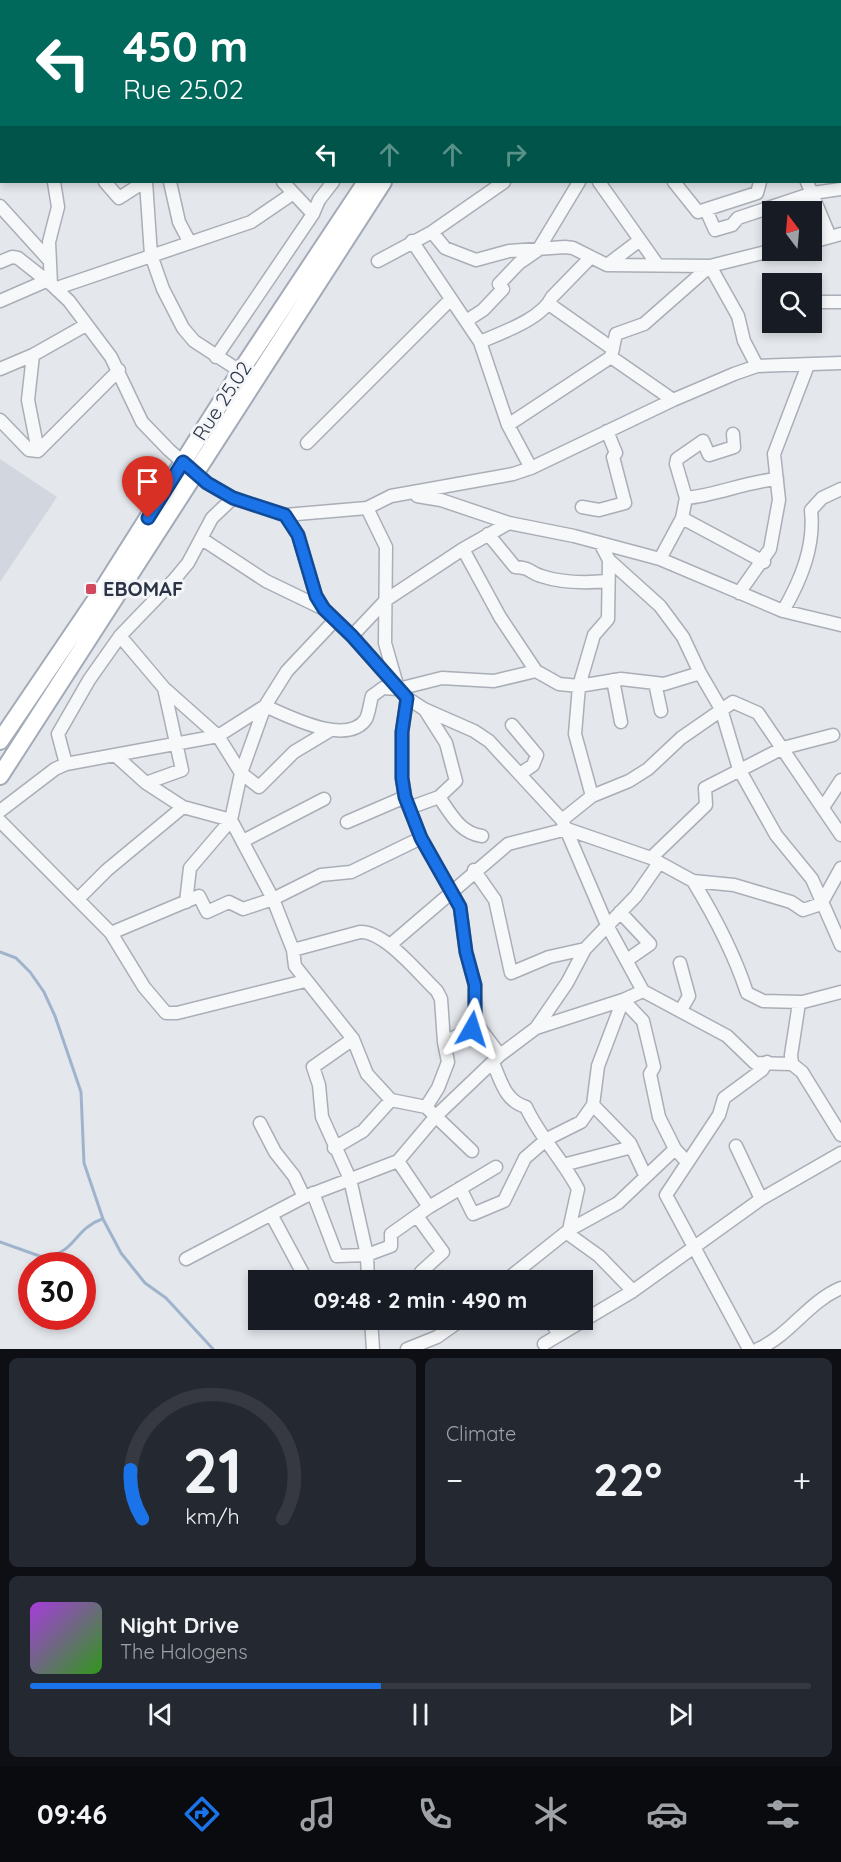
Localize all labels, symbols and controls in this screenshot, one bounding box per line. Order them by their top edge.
text: 450 m [123,20,248,73]
icon: left [24,24,102,102]
text: Rue 25.02 [123,72,244,106]
icon: left [310,138,343,171]
icon: ahead [373,138,406,171]
icon: ahead [436,138,469,171]
icon: right [499,138,532,171]
north arrow [762,201,822,261]
map controls [762,201,822,333]
button: search [762,273,822,333]
street label: Rue 25.02 [187,356,256,445]
pin [122,456,173,518]
icon: arrive [131,465,164,498]
place label: EBOMAF [103,576,183,601]
marker: EBOMAF [84,582,98,596]
position arrow [440,997,504,1061]
speed limit sign: 30 [18,1252,96,1330]
text: 09:48 · 2 min · 490 m [314,1286,527,1314]
text: Climate [446,1421,516,1446]
text: 21 [183,1431,242,1509]
text: 22° [593,1451,662,1507]
text: − [446,1459,463,1500]
text: + [792,1459,811,1500]
text: km/h [185,1504,240,1530]
text: Night Drive [120,1611,239,1639]
text: The Halogens [120,1639,248,1664]
icon: previous [144,1698,177,1731]
icon: pause [404,1698,437,1731]
icon: next [664,1698,697,1731]
icon: directions [181,1793,223,1835]
icon: music [297,1793,339,1835]
icon: phone [414,1793,456,1835]
icon: climate [530,1793,572,1835]
icon: car [646,1793,688,1835]
icon: filters [762,1793,804,1835]
text: 09:46 [37,1797,107,1831]

